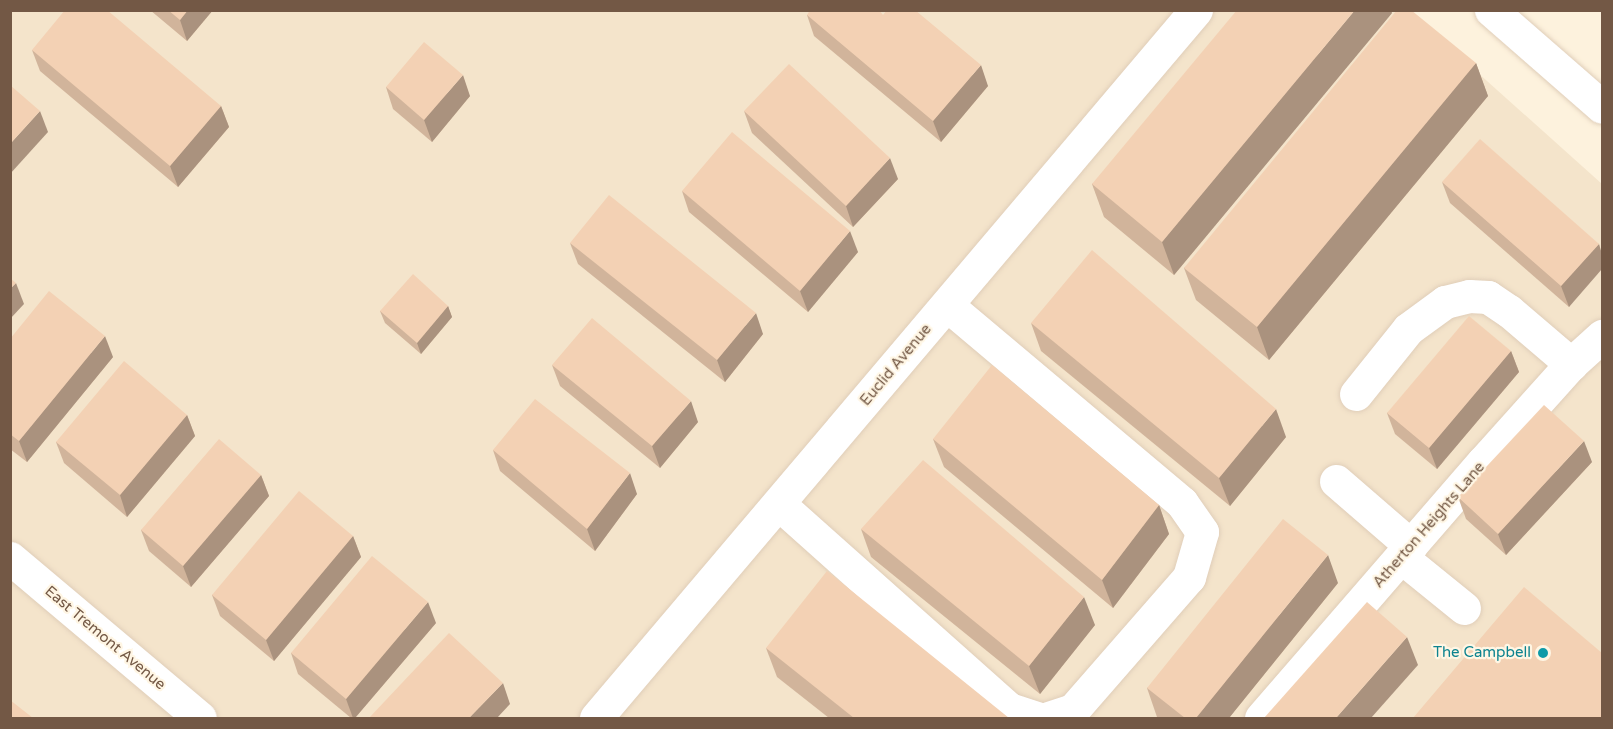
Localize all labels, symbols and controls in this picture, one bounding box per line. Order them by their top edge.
street label: Euclid Avenue [857,321,935,409]
street label: Atherton Heights Lane [1369,458,1489,592]
street label: East Tremont Avenue [41,582,169,694]
place label: The Campbell [1433,644,1531,662]
marker: The Campbell [1536,646,1550,660]

